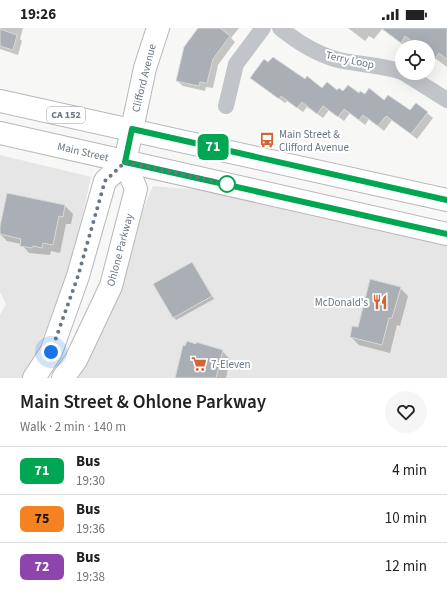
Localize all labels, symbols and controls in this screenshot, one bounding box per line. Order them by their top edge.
text: 19:26 [20,4,56,25]
map controls [395,40,435,80]
button: locate [395,40,435,80]
street label: Clifford Avenue [128,42,160,114]
street label: Terry Loop [324,48,376,72]
road number: CA 152 [47,107,85,123]
place label: Main Street & Clifford Avenue [279,127,349,155]
bus stop icon: Main Street & Clifford Avenue [258,131,276,149]
line badge: 71 [195,134,231,160]
text: 71 [206,137,220,157]
street label: Main Street [56,139,110,165]
unlabelled marker [218,175,236,193]
street label: Ohlone Parkway [103,212,137,288]
restaurant icon: McDonald's [371,293,389,311]
place label: McDonald's [315,295,368,310]
your location [41,342,61,362]
supermarket icon: 7-Eleven [190,355,208,373]
place label: 7-Eleven [211,357,251,372]
text: Main Street & Ohlone Parkway [20,389,266,416]
button: heart [385,391,427,433]
text: Walk · 2 min · 140 m [20,418,126,436]
text: Bus [76,451,100,472]
text: 4 min [392,460,427,481]
text: 71 [35,461,49,481]
text: 19:30 [76,472,105,490]
text: Bus [76,499,100,520]
text: 10 min [385,508,427,529]
text: 75 [35,509,49,529]
text: 19:36 [76,520,105,538]
text: Bus [76,547,100,568]
text: 12 min [385,556,427,577]
text: 72 [35,557,49,577]
text: 19:38 [76,568,105,586]

